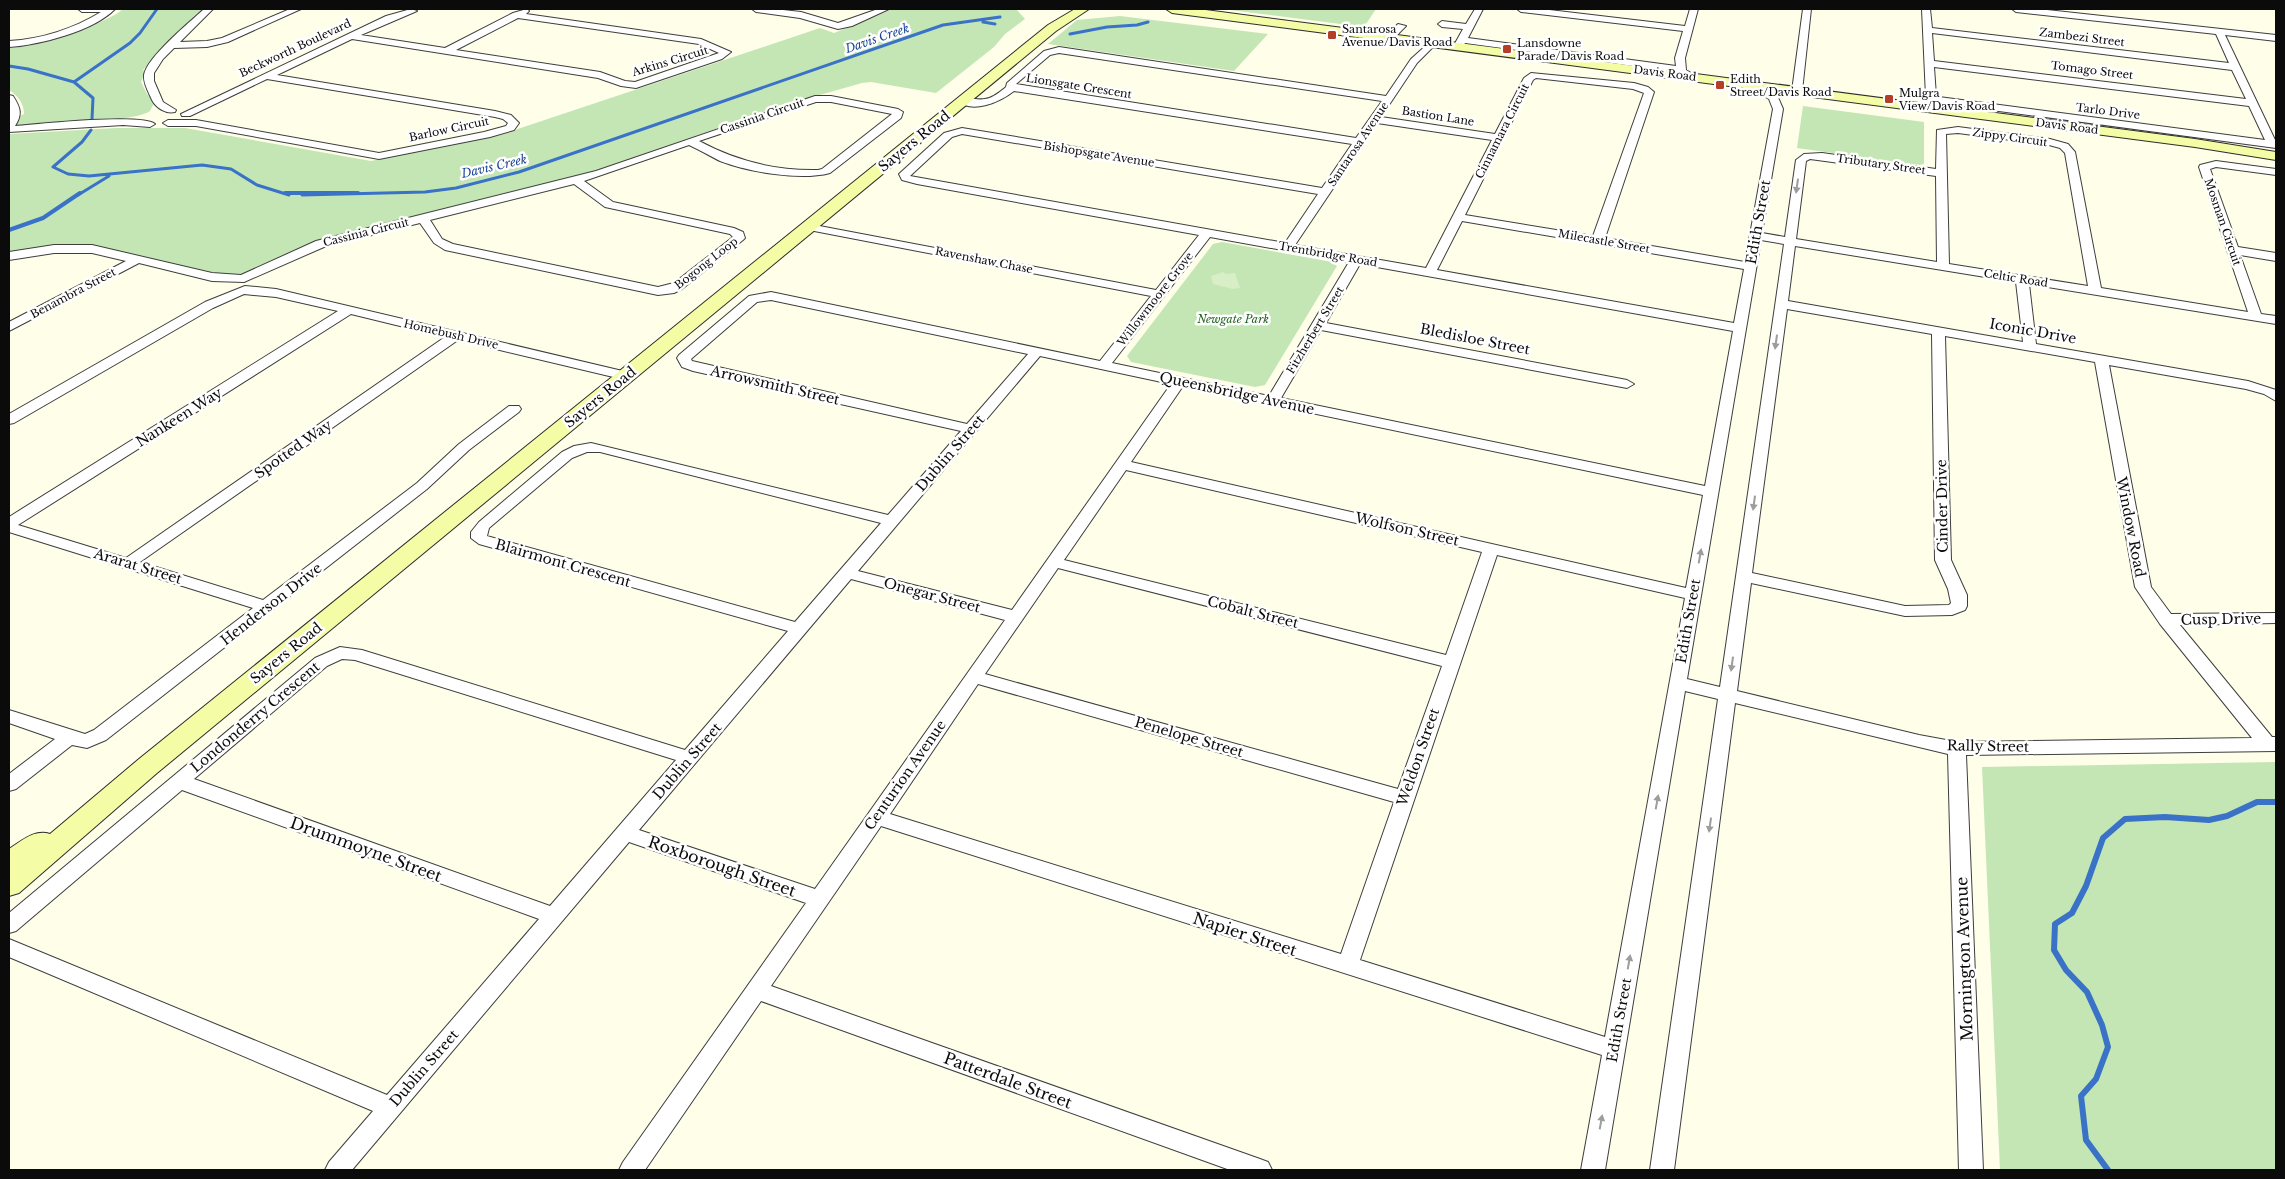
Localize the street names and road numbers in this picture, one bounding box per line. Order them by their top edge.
street label: Beckworth Boulevard [237,16,354,80]
street label: Zambezi Street [2038,25,2126,49]
street label: Arkins Circuit [629,43,711,80]
street label: Tomago Street [2050,58,2135,82]
street label: Davis Road [1633,62,1698,84]
street label: Lionsgate Crescent [1025,71,1134,101]
street label: Cinnamara Circuit [1472,80,1532,181]
street label: Cassinia Circuit [718,95,807,137]
street label: Santarosa Avenue [1325,99,1391,189]
street label: Tarlo Drive [2075,100,2141,122]
street label: Bastion Lane [1401,103,1475,129]
street label: Sayers Road [874,106,954,176]
street label: Barlow Circuit [408,114,491,144]
street label: Davis Road [2035,115,2100,137]
street label: Zippy Circuit [1972,125,2049,149]
street label: Bishopsgate Avenue [1043,138,1155,170]
street label: Tributary Street [1835,151,1927,177]
street label: Mosman Circuit [2202,177,2245,268]
street label: Edith Street [1742,178,1774,266]
street label: Cassinia Circuit [322,214,411,249]
street label: Milecastle Street [1557,226,1652,256]
street label: Bogong Loop [672,234,740,292]
street label: Trentbridge Road [1277,238,1379,270]
street label: Ravenshaw Chase [934,244,1034,276]
street label: Willowmoore Grove [1113,249,1196,350]
street label: Benambra Street [28,264,119,321]
street label: Celtic Road [1983,266,2050,290]
street label: Fitzherbert Street [1283,283,1347,376]
street label: Iconic Drive [1988,314,2078,348]
street label: Homebush Drive [402,316,500,352]
street label: Bledisloe Street [1418,320,1532,359]
street label: Arrowsmith Street [708,361,842,409]
street label: Sayers Road [560,362,640,432]
street label: Queensbridge Avenue [1158,368,1316,418]
street label: Nankeen Way [133,383,226,451]
street label: Dublin Street [912,410,989,495]
street label: Spotted Way [251,416,335,482]
street label: Cinder Drive [1932,459,1952,553]
street label: Window Road [2112,474,2150,579]
street label: Wolfson Street [1352,508,1461,550]
street label: Blairmont Crescent [493,535,634,591]
street label: Ararat Street [91,544,185,588]
street label: Henderson Drive [217,559,325,649]
street label: Onegar Street [882,573,983,617]
street label: Edith Street [1672,577,1704,665]
street label: Cobalt Street [1206,592,1301,632]
street label: Cusp Drive [2181,609,2261,629]
street label: Sayers Road [246,618,326,688]
street label: Londonderry Crescent [187,657,324,776]
street label: Weldon Street [1393,705,1443,809]
street label: Penelope Street [1133,713,1246,761]
street label: Centurion Avenue [860,716,950,834]
street label: Dublin Street [649,718,726,803]
street label: Rally Street [1947,736,2030,756]
street label: Drummoyne Street [287,812,445,886]
street label: Roxborough Street [645,831,799,901]
street label: Mornington Avenue [1951,876,1977,1042]
street label: Napier Street [1190,908,1300,960]
street label: Edith Street [1603,976,1635,1064]
street label: Dublin Street [386,1025,463,1110]
street label: Patterdale Street [941,1047,1075,1113]

